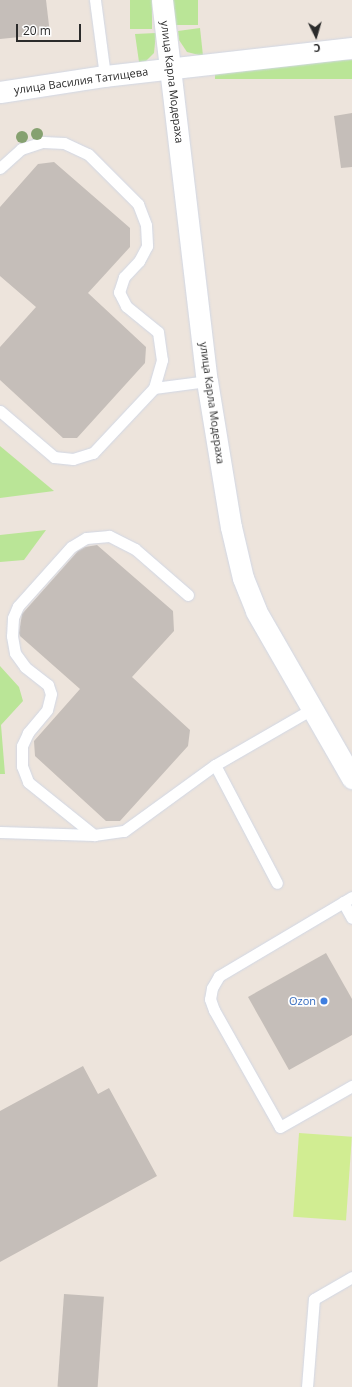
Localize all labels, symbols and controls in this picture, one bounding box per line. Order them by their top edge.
scale bar [18,16,83,42]
north arrow [296,16,336,56]
street label: улица Карла Модераха [158,20,186,144]
text: 20 m [23,22,51,39]
text: С [313,41,321,56]
street label: улица Василия Татищева [13,65,149,97]
street label: улица Карла Модераха [197,341,227,465]
place label: Ozon [289,994,316,1008]
marker: Ozon [319,996,329,1006]

